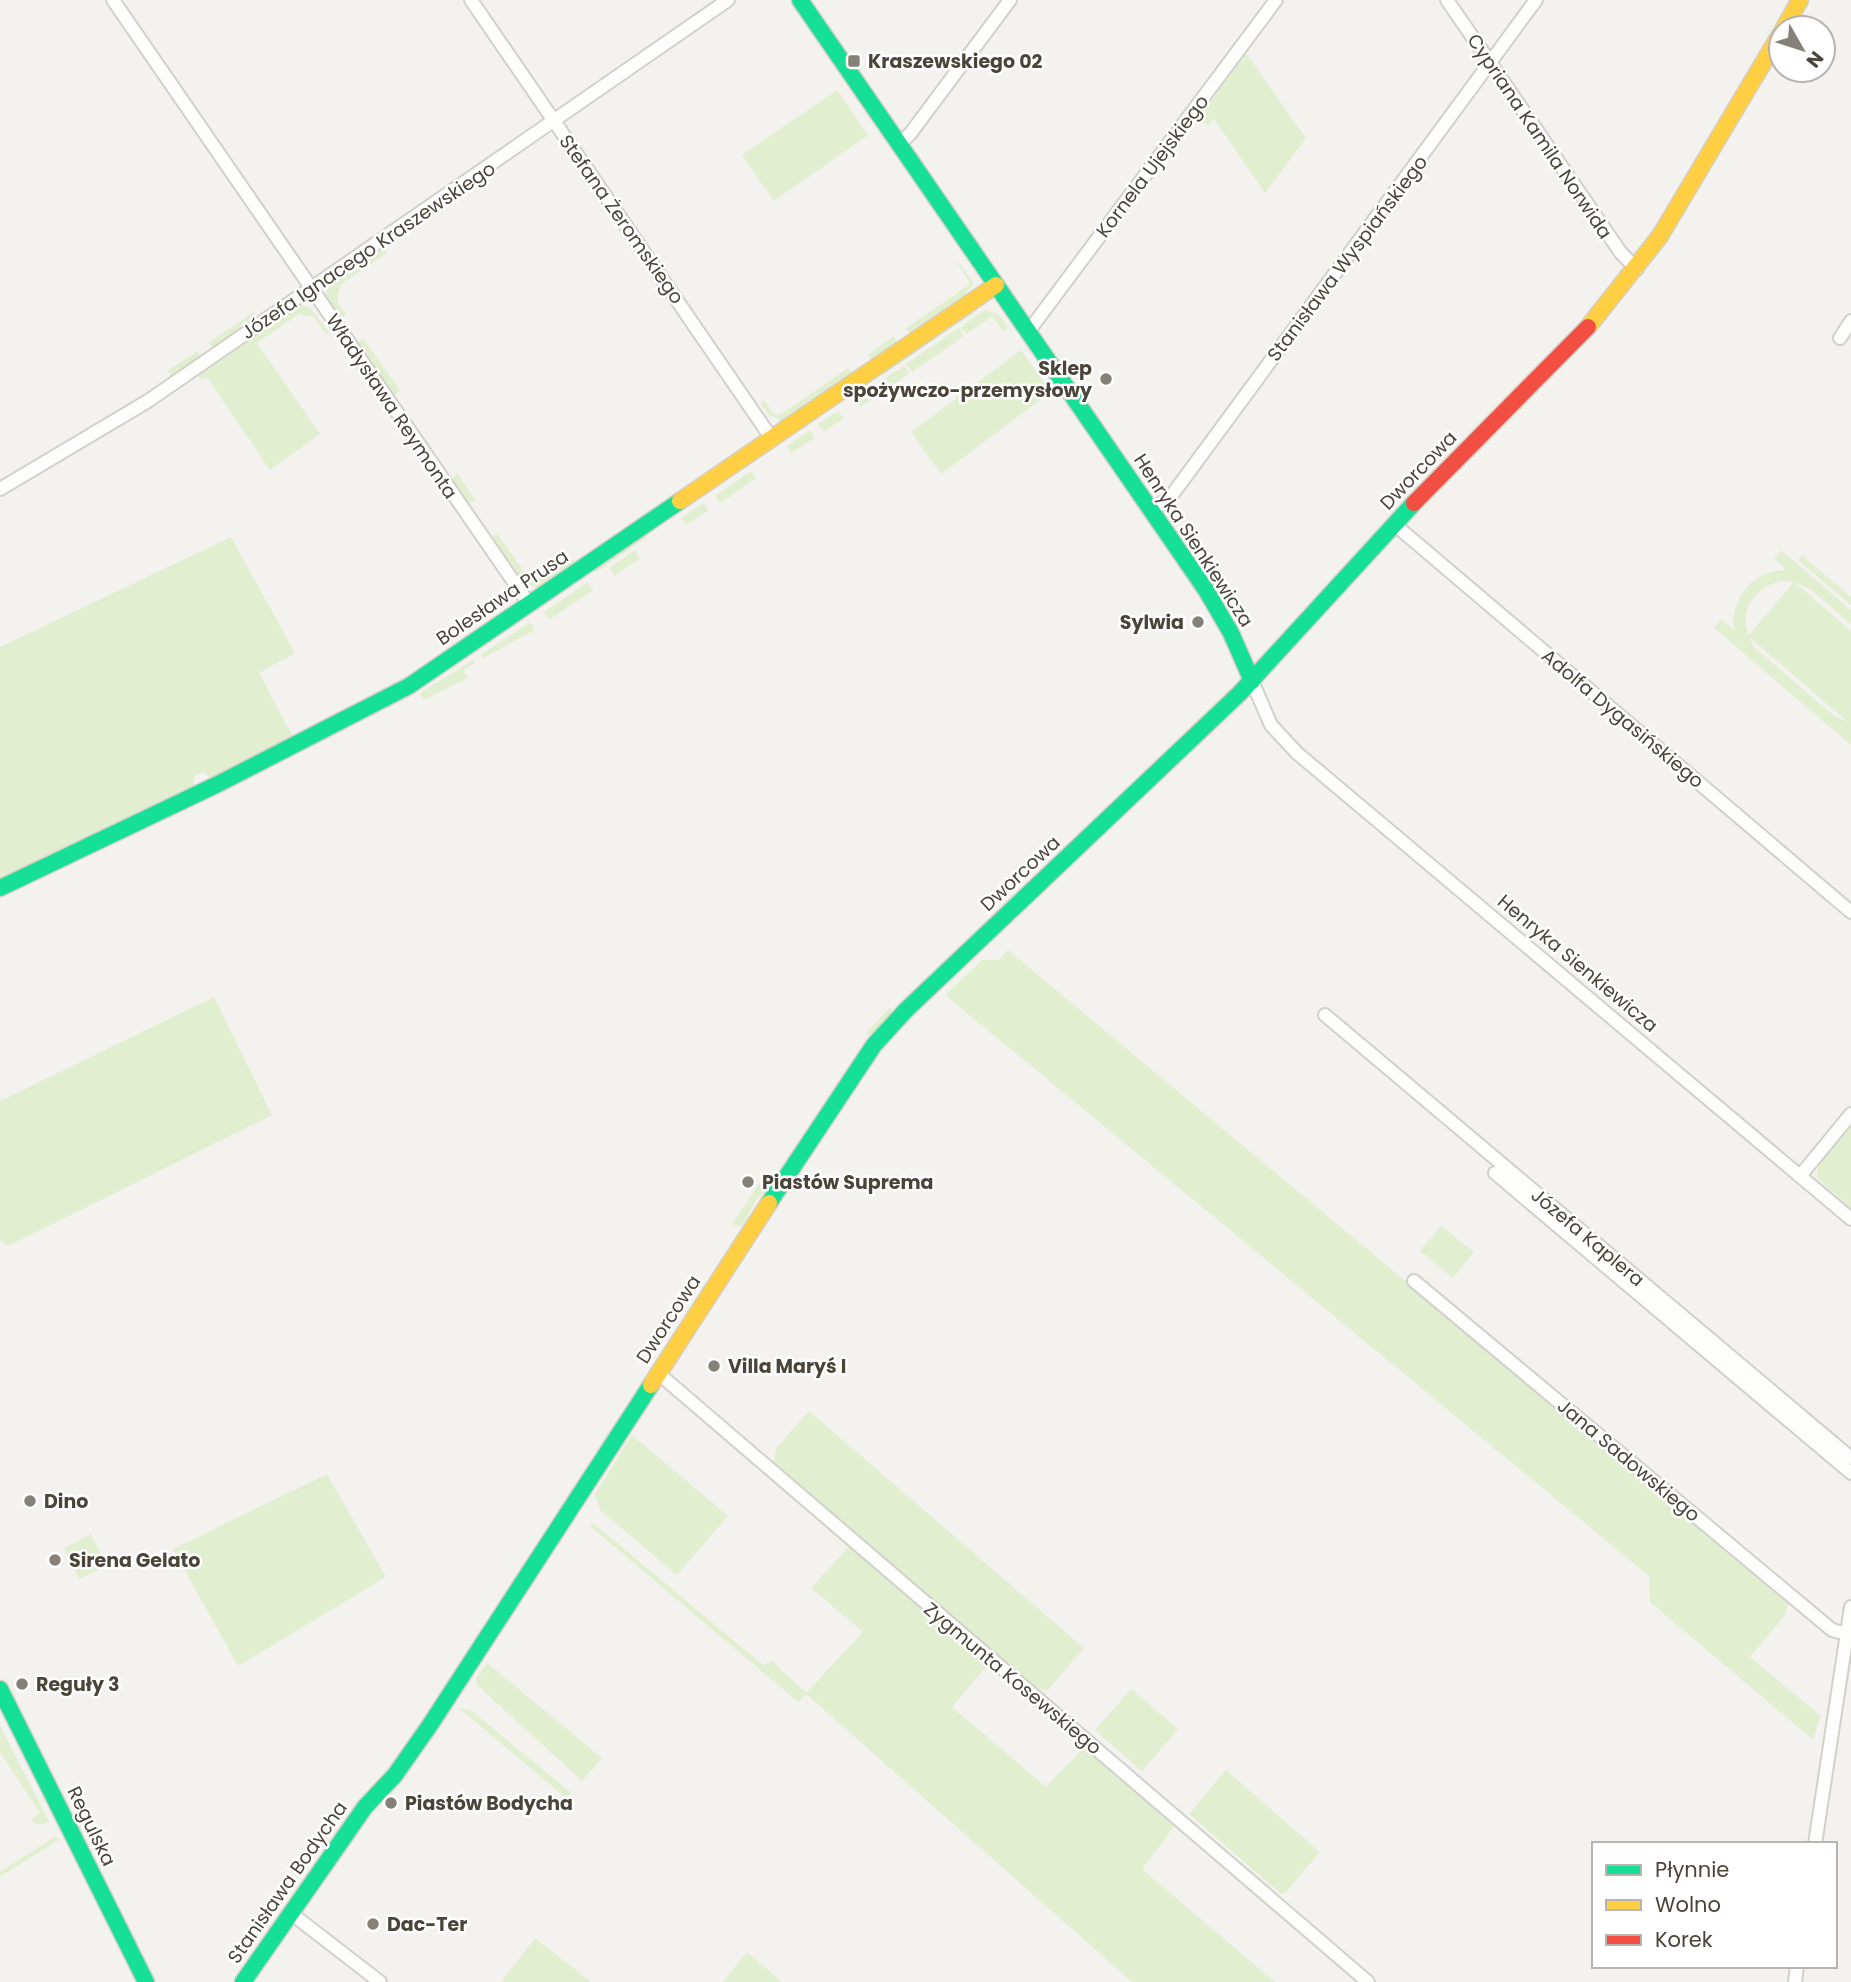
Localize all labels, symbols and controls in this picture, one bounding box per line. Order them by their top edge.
north arrow [1767,14,1837,84]
street label: Cypriana Kamila Norwida [1461,28,1619,244]
text: N [1800,45,1830,73]
place label: Kraszewskiego 02 [868,48,1043,75]
marker: Kraszewskiego 02 [846,53,862,69]
street label: Kornela Ujejskiego [1090,89,1215,243]
street label: Stefana Żeromskiego [553,129,690,309]
street label: Stanisława Wyspiańskiego [1261,150,1434,367]
street label: Józefa Ignacego Kraszewskiego [236,155,501,346]
street label: Władysława Reymonta [319,308,464,504]
place label: Sklep spożywczo-przemysłowy [843,355,1093,404]
marker: Sklep spożywczo-przemysłowy [1098,371,1114,387]
street label: Dworcowa [1374,425,1463,516]
street label: Henryka Sienkiewicza [1127,448,1260,632]
street label: Bolesława Prusa [431,543,574,652]
place label: Sylwia [1120,609,1184,636]
marker: Sylwia [1190,614,1206,630]
street label: Adolfa Dygasińskiego [1536,642,1710,794]
street label: Dworcowa [974,829,1066,917]
street label: Henryka Sienkiewicza [1492,888,1664,1039]
place label: Piastów Suprema [762,1169,934,1196]
marker: Piastów Suprema [740,1174,756,1190]
street label: Józefa Kaplera [1525,1182,1650,1293]
street label: Dworcowa [630,1270,707,1369]
place label: Villa Maryś I [728,1353,846,1380]
marker: Villa Maryś I [706,1358,722,1374]
street label: Jana Sadowskiego [1552,1393,1706,1528]
place label: Dino [44,1488,88,1515]
marker: Dino [22,1493,38,1509]
place label: Sirena Gelato [69,1547,200,1574]
marker: Sirena Gelato [47,1552,63,1568]
street label: Zygmunta Kosewskiego [918,1596,1107,1761]
place label: Reguły 3 [36,1671,119,1698]
marker: Reguły 3 [14,1676,30,1692]
street label: Regulska [61,1782,122,1871]
place label: Piastów Bodycha [405,1790,573,1817]
marker: Piastów Bodycha [383,1795,399,1811]
street label: Stanisława Bodycha [221,1796,354,1969]
legend [1592,1842,1837,1968]
text: Płynnie [1655,1855,1729,1884]
text: Wolno [1655,1890,1721,1919]
place label: Dac-Ter [387,1911,467,1938]
marker: Dac-Ter [365,1916,381,1932]
text: Korek [1655,1925,1713,1954]

